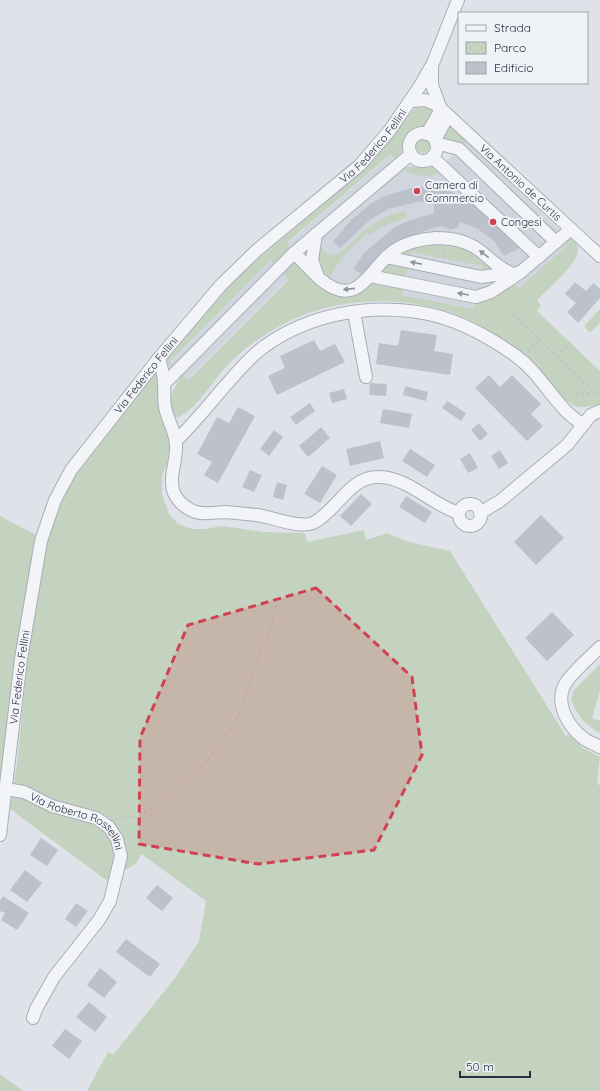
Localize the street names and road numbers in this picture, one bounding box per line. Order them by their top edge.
street label: Via Federico Fellini [337,106,409,186]
street label: Via Antonio de Curtis [477,141,564,224]
street label: Via Federico Fellini [111,334,181,417]
street label: Via Federico Fellini [6,629,33,725]
street label: Via Roberto Rossellini [28,789,126,851]

